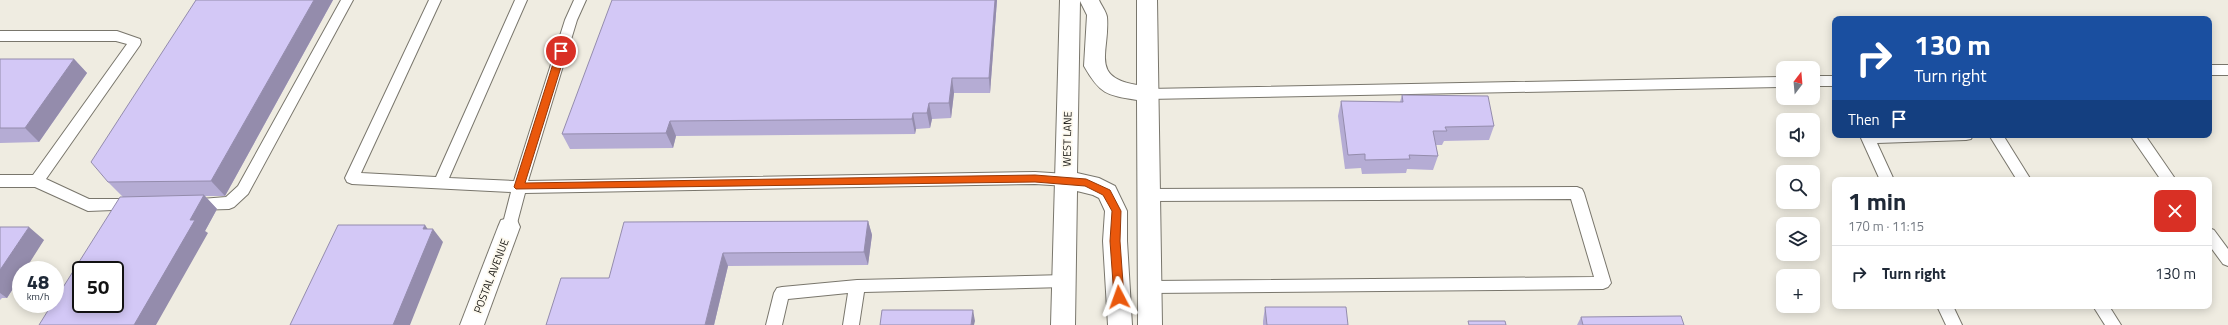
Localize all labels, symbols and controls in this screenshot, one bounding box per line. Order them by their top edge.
text: 130 m [1914,23,1991,66]
icon: right [1848,32,1900,84]
pin [544,34,578,68]
icon: arrive [550,40,572,62]
north arrow [1776,61,1820,105]
map controls [1776,61,1820,313]
text: Turn right [1914,62,1987,89]
text: Then [1848,108,1880,131]
icon: arrive [1888,108,1910,130]
street label: WEST LANE [1059,111,1075,167]
button: sound [1776,113,1820,157]
button: search [1776,165,1820,209]
text: 1 min [1848,183,1906,219]
button: close [2154,190,2196,232]
text: 170 m · 11:15 [1848,216,1924,236]
button: layers [1776,217,1820,261]
street label: POSTAL AVENUE [469,236,513,316]
speed limit sign: 50 [72,261,124,313]
text: Turn right [1882,262,1946,285]
text: 130 m [2155,262,2196,285]
icon: right [1848,263,1870,285]
text: 48 [27,266,49,297]
button: + [1776,269,1820,313]
position arrow [1098,276,1140,318]
text: km/h [27,289,49,304]

